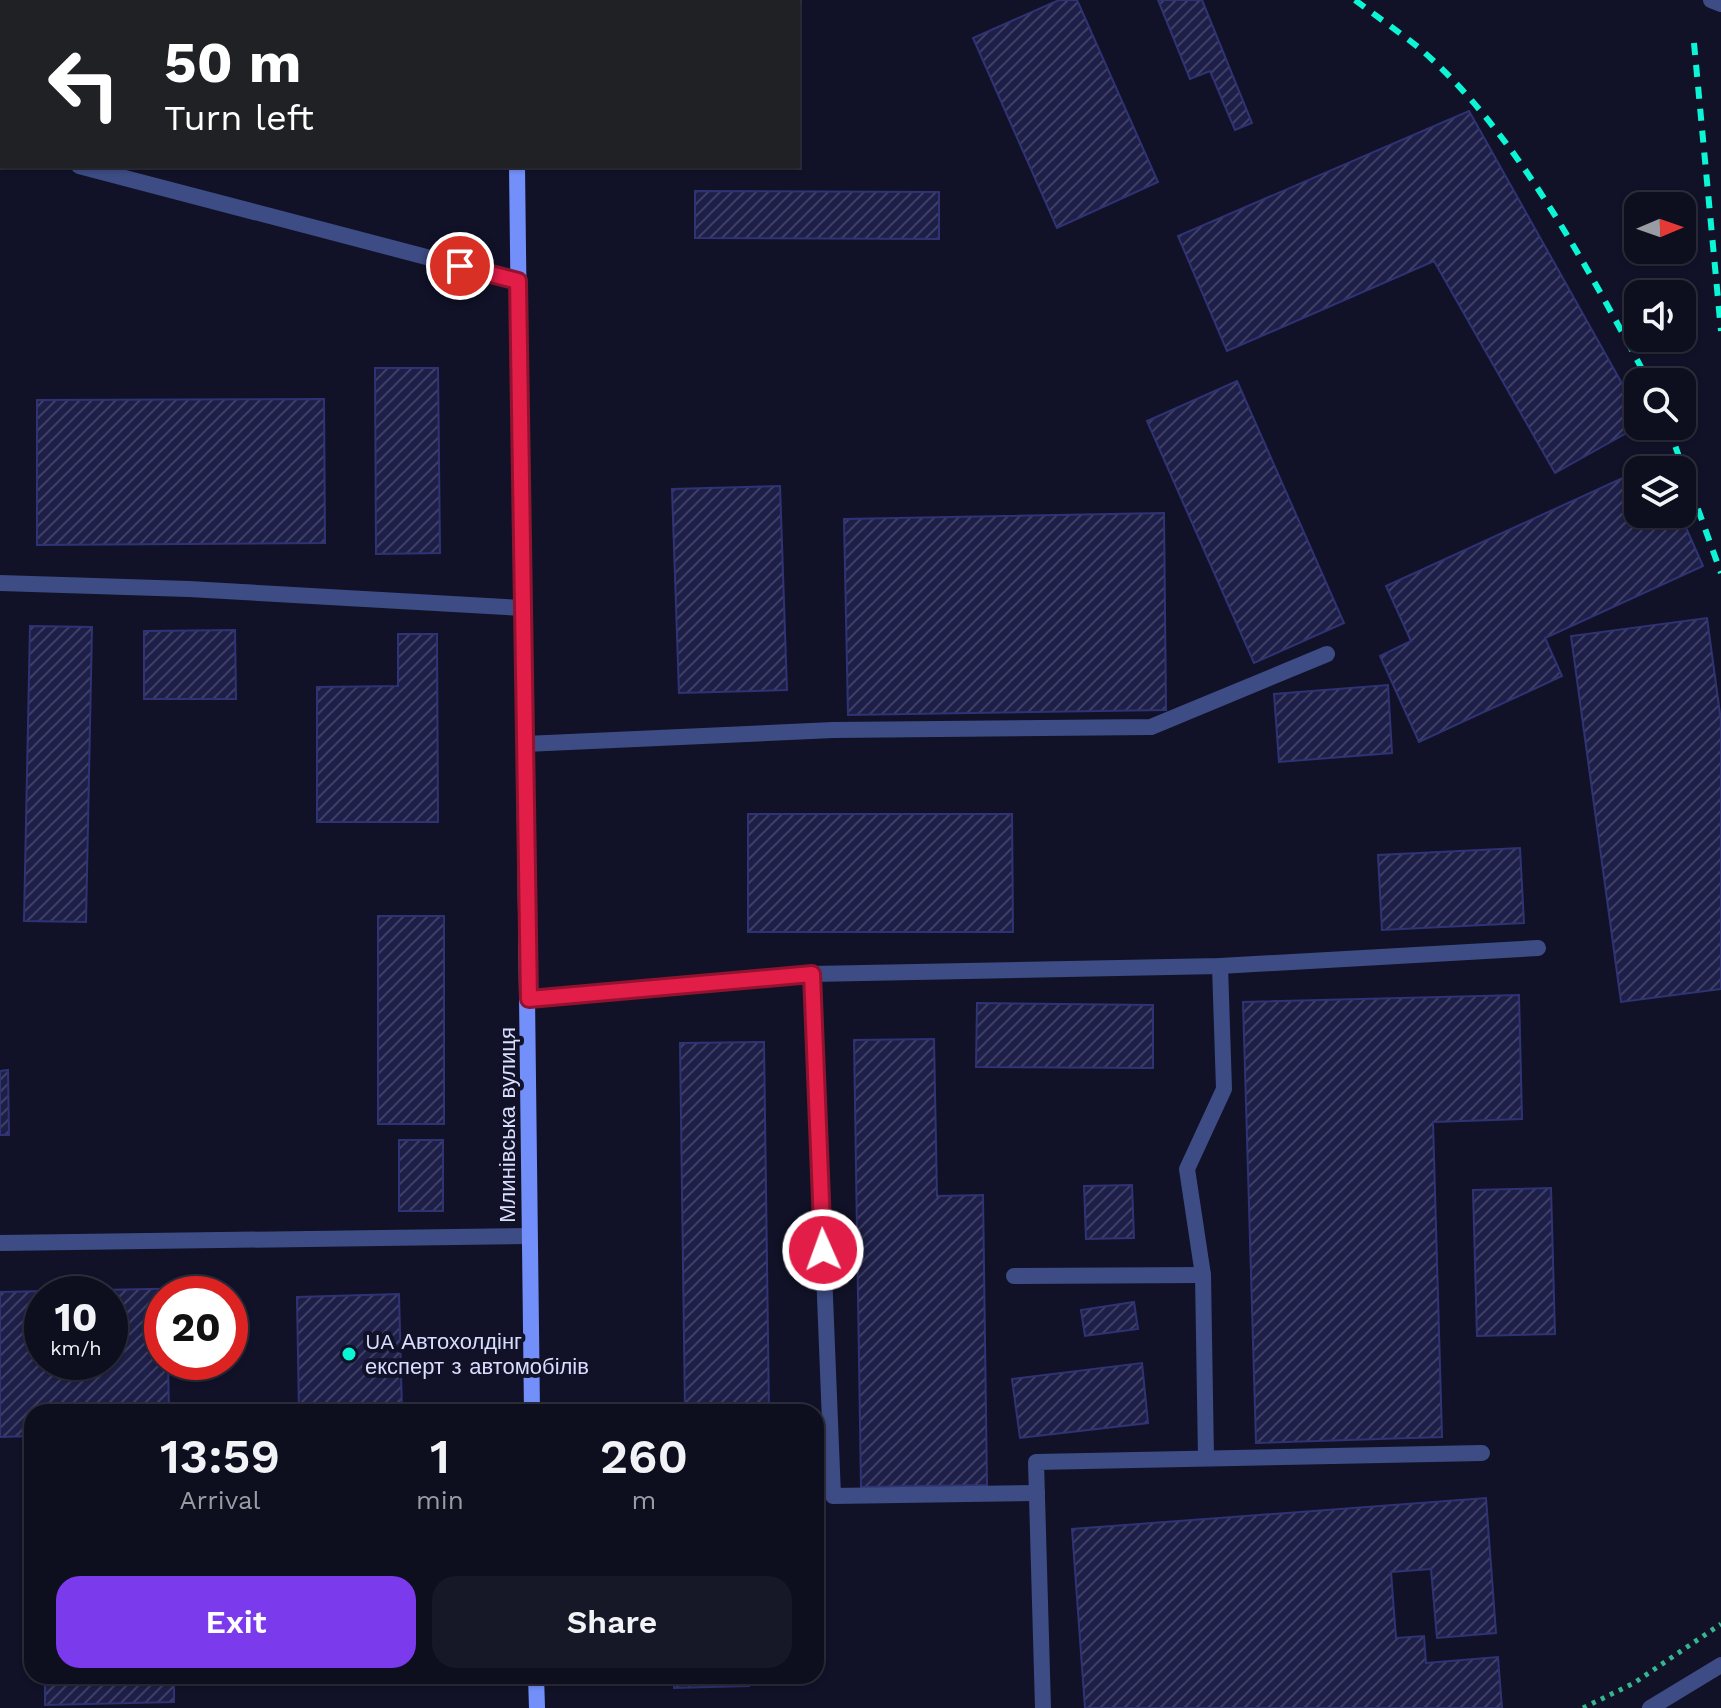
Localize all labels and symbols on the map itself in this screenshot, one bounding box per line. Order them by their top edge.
north arrow [1624,192,1696,264]
pin [426,232,494,300]
street label: Млинівська вулиця [495,1027,520,1223]
position arrow [781,1208,865,1292]
speed limit sign: 20 [144,1276,248,1380]
place label: UA Автохолдінг експерт з автомобілів [365,1329,589,1379]
marker: UA Автохолдінг експерт з автомобілів [340,1345,358,1363]

